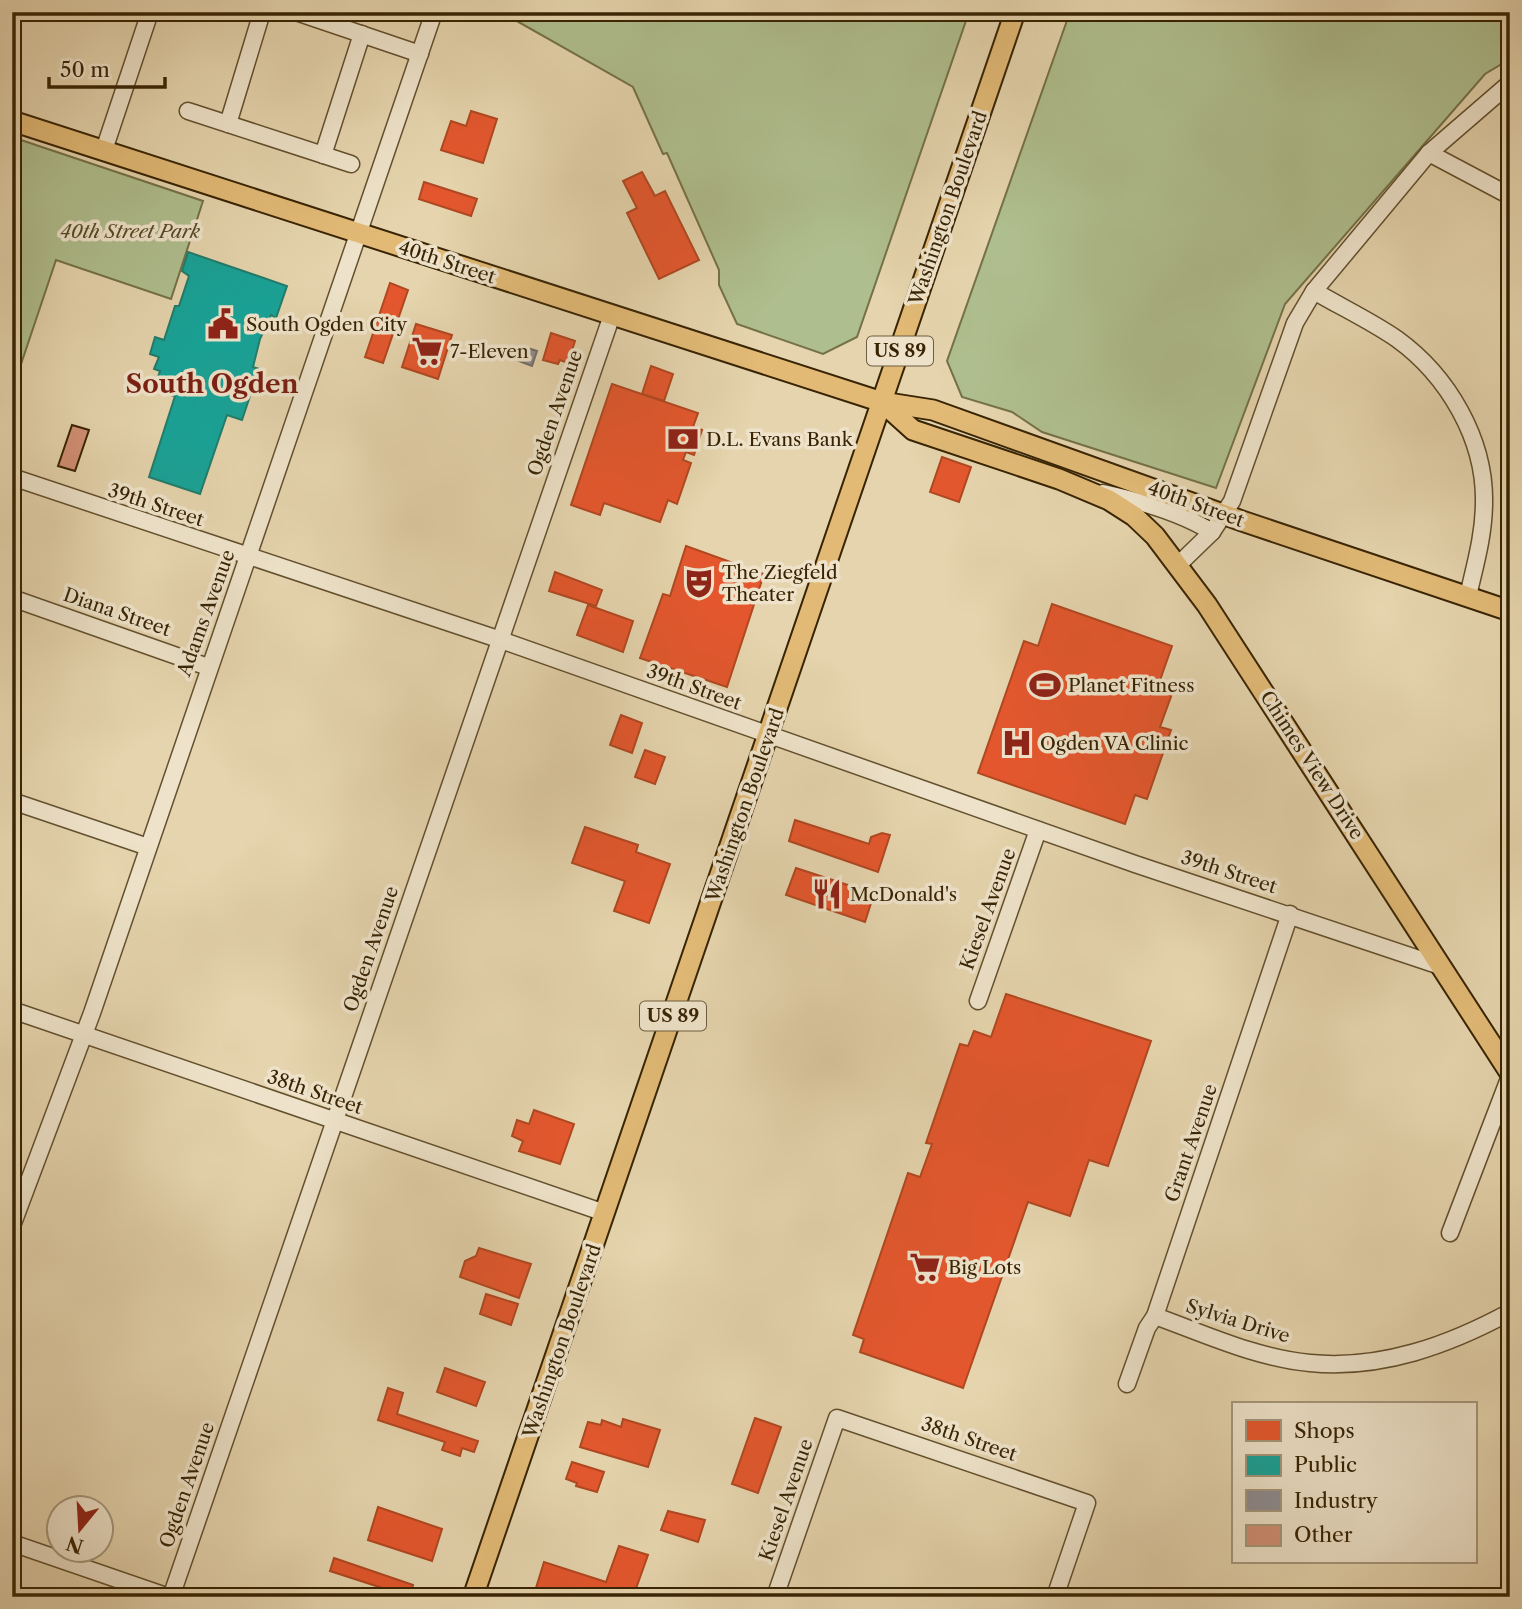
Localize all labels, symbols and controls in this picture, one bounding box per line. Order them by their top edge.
scale bar [49,46,164,90]
text: 50 m [60,57,110,82]
street label: Washington Boulevard [904,107,992,309]
park label: 40th Street Park [60,220,200,243]
street label: 40th Street [396,236,499,289]
public building icon: South Ogden City [206,307,240,341]
place label: South Ogden City [246,313,407,336]
supermarket icon: 7-Eleven [410,334,444,368]
road number: US 89 [867,337,933,366]
place label: 7-Eleven [450,340,529,363]
street label: Ogden Avenue [523,347,587,479]
district label: South Ogden [126,368,299,400]
bank icon: D.L. Evans Bank [666,422,700,456]
place label: D.L. Evans Bank [706,428,854,451]
street label: 40th Street [1145,476,1247,532]
street label: 39th Street [105,479,207,531]
street label: Adams Avenue [172,546,240,680]
place label: The Ziegfeld Theater [722,561,838,606]
theatre icon: The Ziegfeld Theater [682,566,716,600]
street label: Diana Street [60,583,174,641]
street label: 39th Street [643,659,745,715]
sports icon: Planet Fitness [1028,668,1062,702]
place label: Planet Fitness [1068,674,1194,697]
street label: Chimes View Drive [1255,686,1369,844]
street label: Washington Boulevard [701,704,789,906]
hospital icon: Ogden VA Clinic [1000,726,1034,760]
place label: Ogden VA Clinic [1040,732,1189,755]
street label: Kiesel Avenue [955,845,1021,973]
street label: 39th Street [1178,846,1280,898]
restaurant icon: McDonald's [810,877,844,911]
street label: Ogden Avenue [339,883,403,1015]
place label: McDonald's [850,883,957,906]
road number: US 89 [640,1001,706,1030]
street label: 38th Street [264,1065,366,1119]
street label: Grant Avenue [1160,1081,1222,1205]
street label: Washington Boulevard [518,1240,606,1442]
supermarket icon: Big Lots [908,1250,942,1284]
place label: Big Lots [948,1256,1021,1279]
street label: Sylvia Drive [1183,1294,1293,1348]
legend [1232,1402,1476,1564]
street label: 38th Street [918,1412,1020,1466]
text: Shops [1294,1418,1355,1443]
street label: Ogden Avenue [155,1419,219,1551]
street label: Kiesel Avenue [754,1436,818,1564]
text: Public [1294,1452,1357,1477]
text: Industry [1294,1488,1378,1513]
north arrow [46,1494,116,1564]
text: Other [1294,1522,1353,1547]
text: N [63,1531,86,1558]

